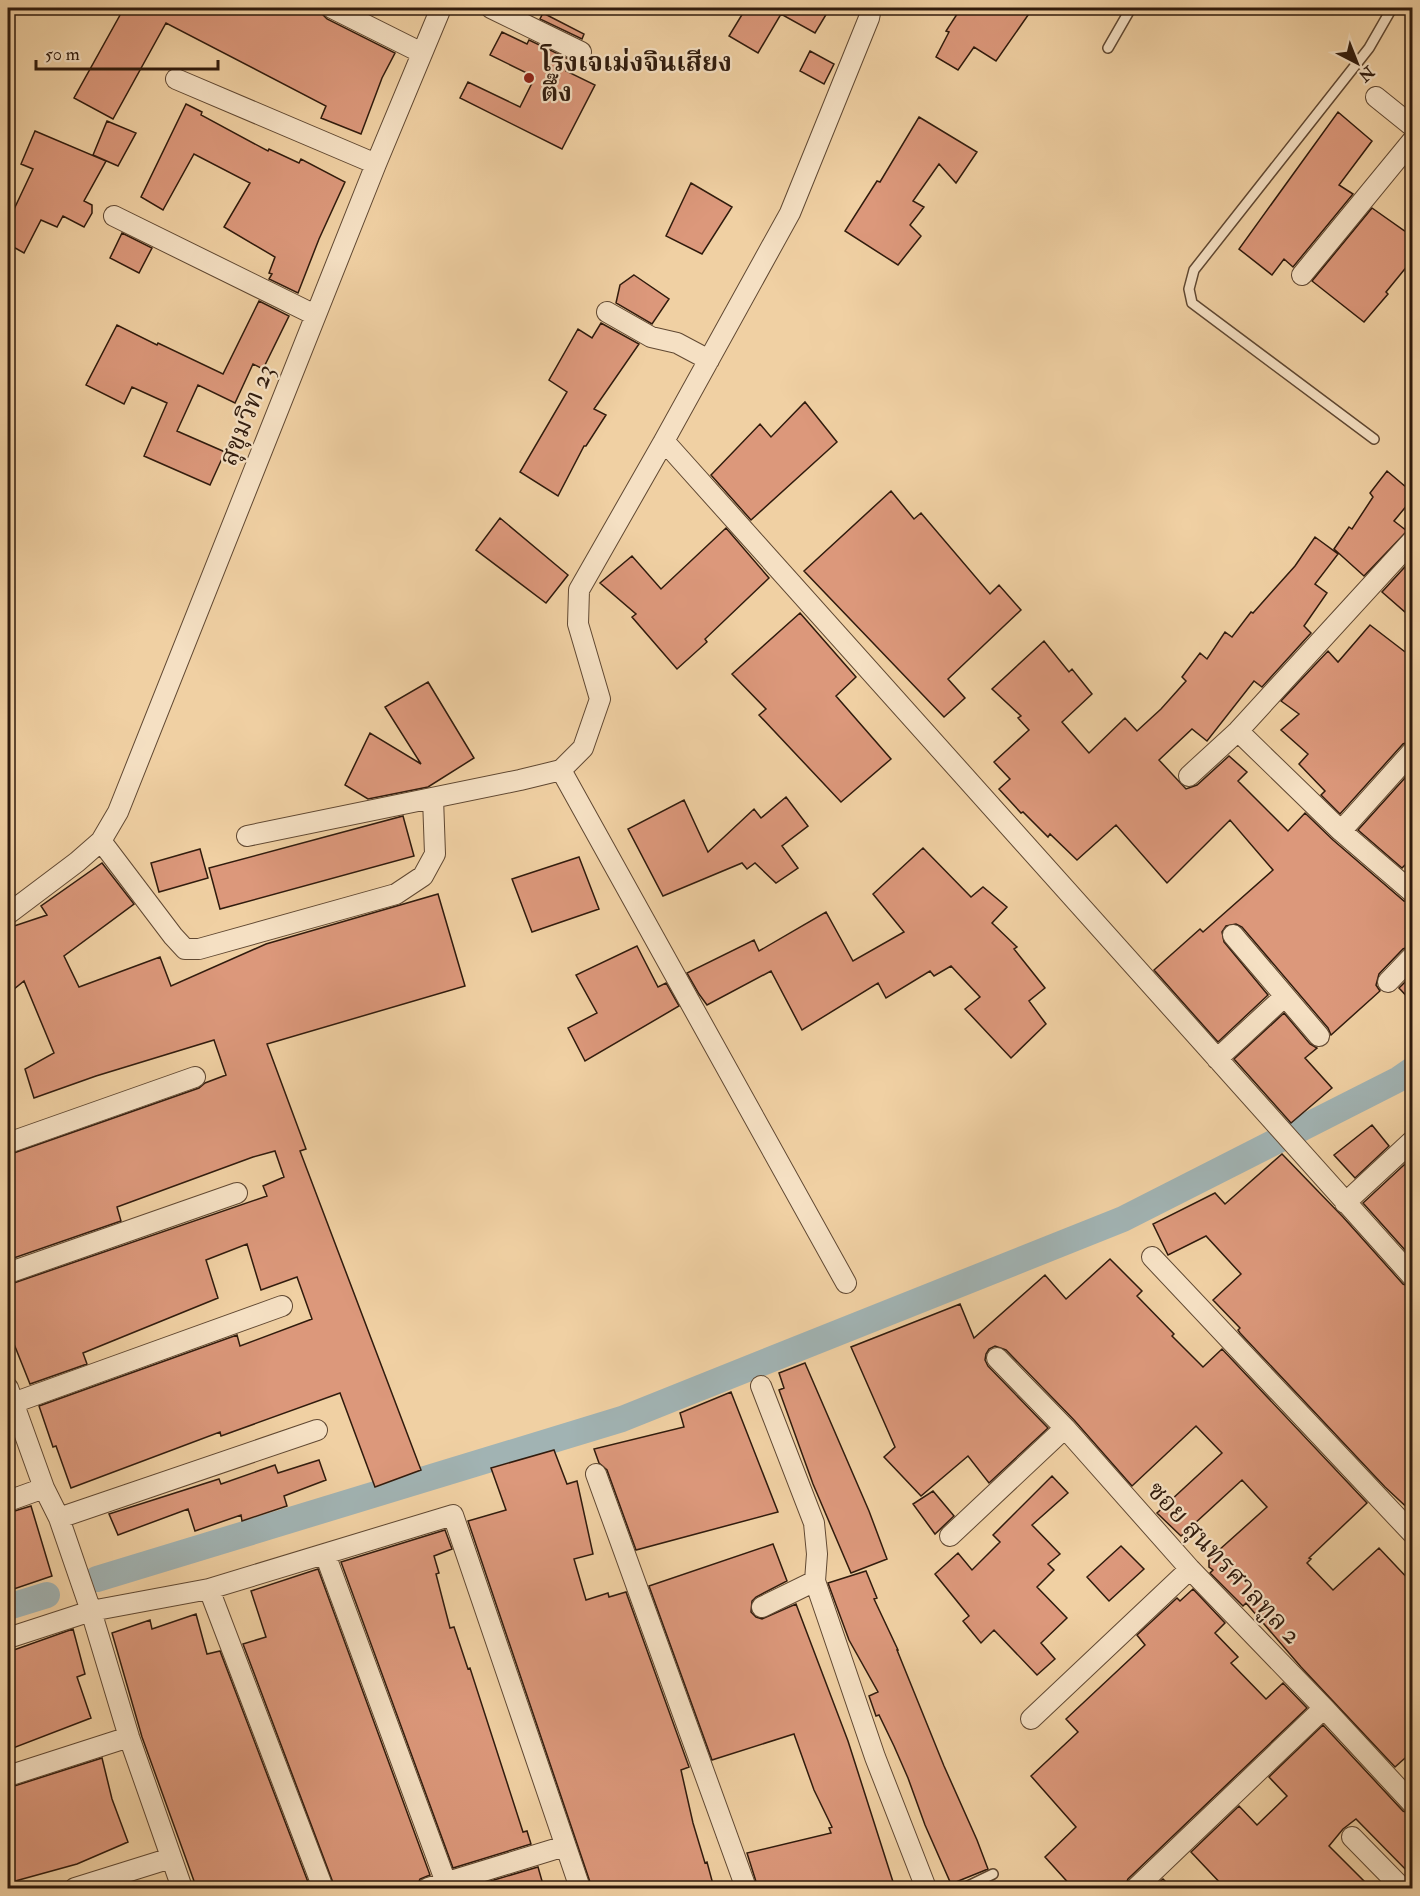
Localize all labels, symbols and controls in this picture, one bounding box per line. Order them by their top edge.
scale bar [36,33,218,71]
north arrow [1327,33,1387,93]
text: 50 m [45,43,80,66]
place label: โรงเจเม่งจินเสียง ตึ๊ง [540,44,732,109]
text: N [1354,61,1379,86]
marker: โรงเจเม่งจินเสียง ตึ๊ง [522,71,536,85]
street label: สุขุมวิท 23 [212,360,283,471]
street label: ซอย สุนทรศาลทูล 2 [1139,1475,1308,1652]

